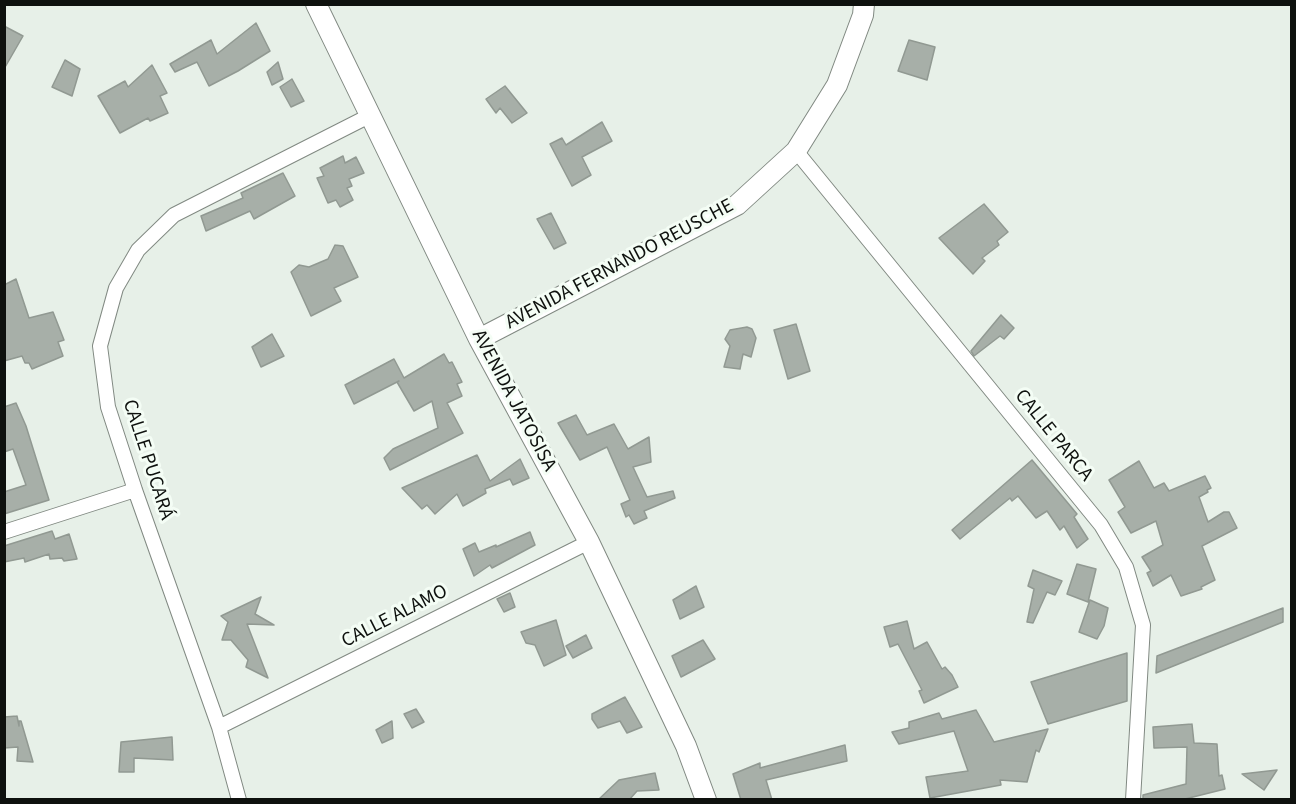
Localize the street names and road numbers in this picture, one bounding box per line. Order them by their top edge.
street label: AVENIDA FERNANDO REUSCHE [502,195,738,335]
street label: AVENIDA JATOSISA [466,326,560,476]
street label: CALLE PARCA [1009,385,1097,487]
street label: CALLE PUCARÁ [116,397,178,523]
street label: CALLE ALAMO [338,580,452,654]

